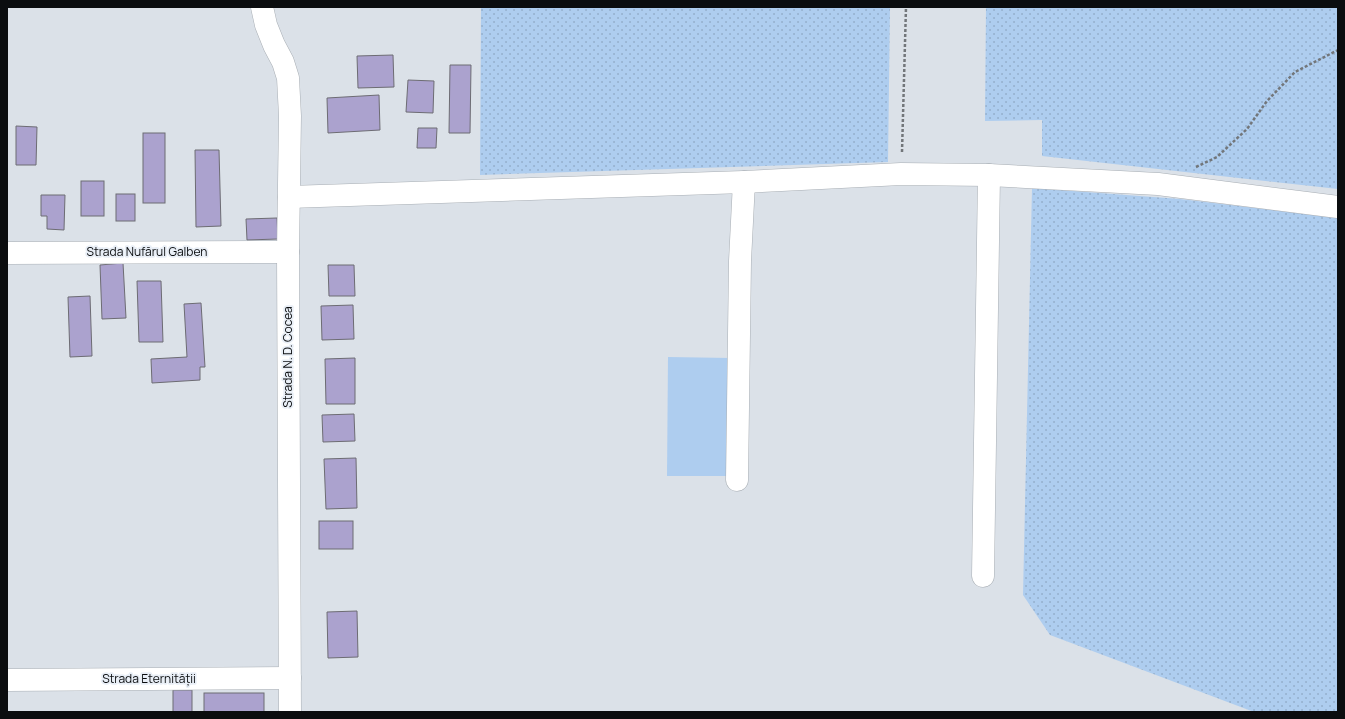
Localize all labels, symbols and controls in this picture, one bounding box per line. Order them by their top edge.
street label: Strada Nufărul Galben [87,243,207,260]
street label: Strada N. D. Cocea [279,306,296,408]
street label: Strada Eternității [102,670,196,687]

